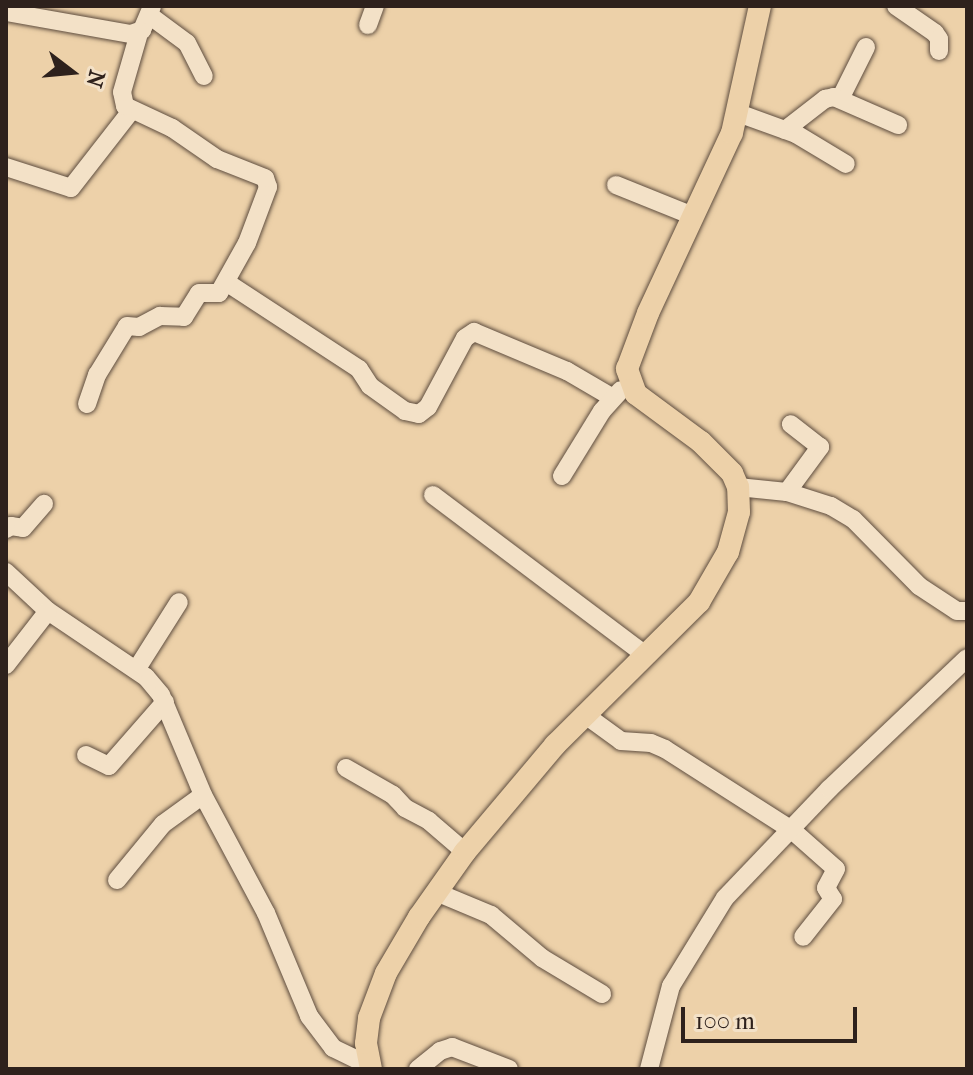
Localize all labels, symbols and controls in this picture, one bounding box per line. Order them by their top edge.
north arrow [32,32,112,112]
text: N [80,67,110,90]
scale bar [685,991,861,1041]
text: 100 m [695,1007,755,1035]

